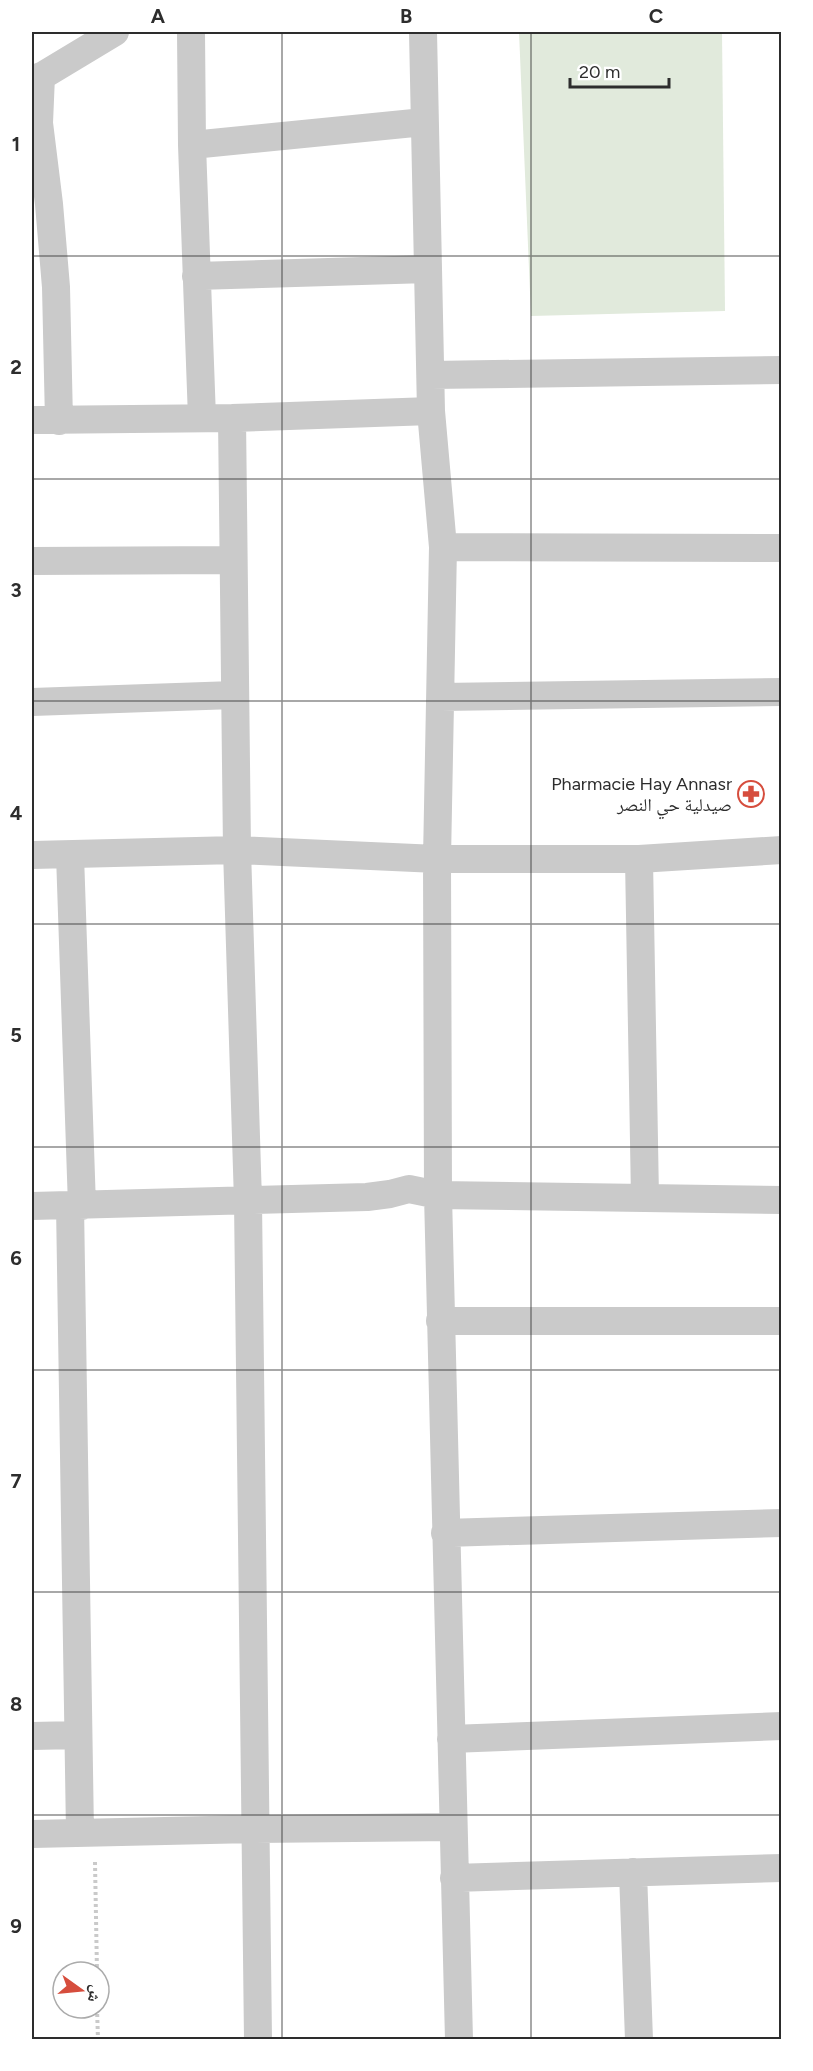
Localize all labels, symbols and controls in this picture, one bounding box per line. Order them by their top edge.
text: A [151,4,166,28]
text: B [400,4,412,28]
text: C [649,4,663,28]
scale bar [570,51,669,89]
text: 20 m [579,61,620,83]
text: 1 [12,132,20,156]
text: 2 [10,355,22,379]
text: 3 [10,578,22,602]
place label: Pharmacie Hay Annasr صيدلية حي النصر [551,773,732,820]
pharmacy icon: Pharmacie Hay Annasr صيدلية حي النصر [736,779,766,809]
text: 4 [10,801,23,825]
text: 5 [10,1023,22,1047]
text: 6 [10,1246,22,1270]
text: 7 [10,1469,22,1493]
text: 8 [10,1692,22,1716]
text: 9 [10,1914,22,1938]
north arrow [51,1960,111,2020]
text: ش [84,1983,106,2004]

